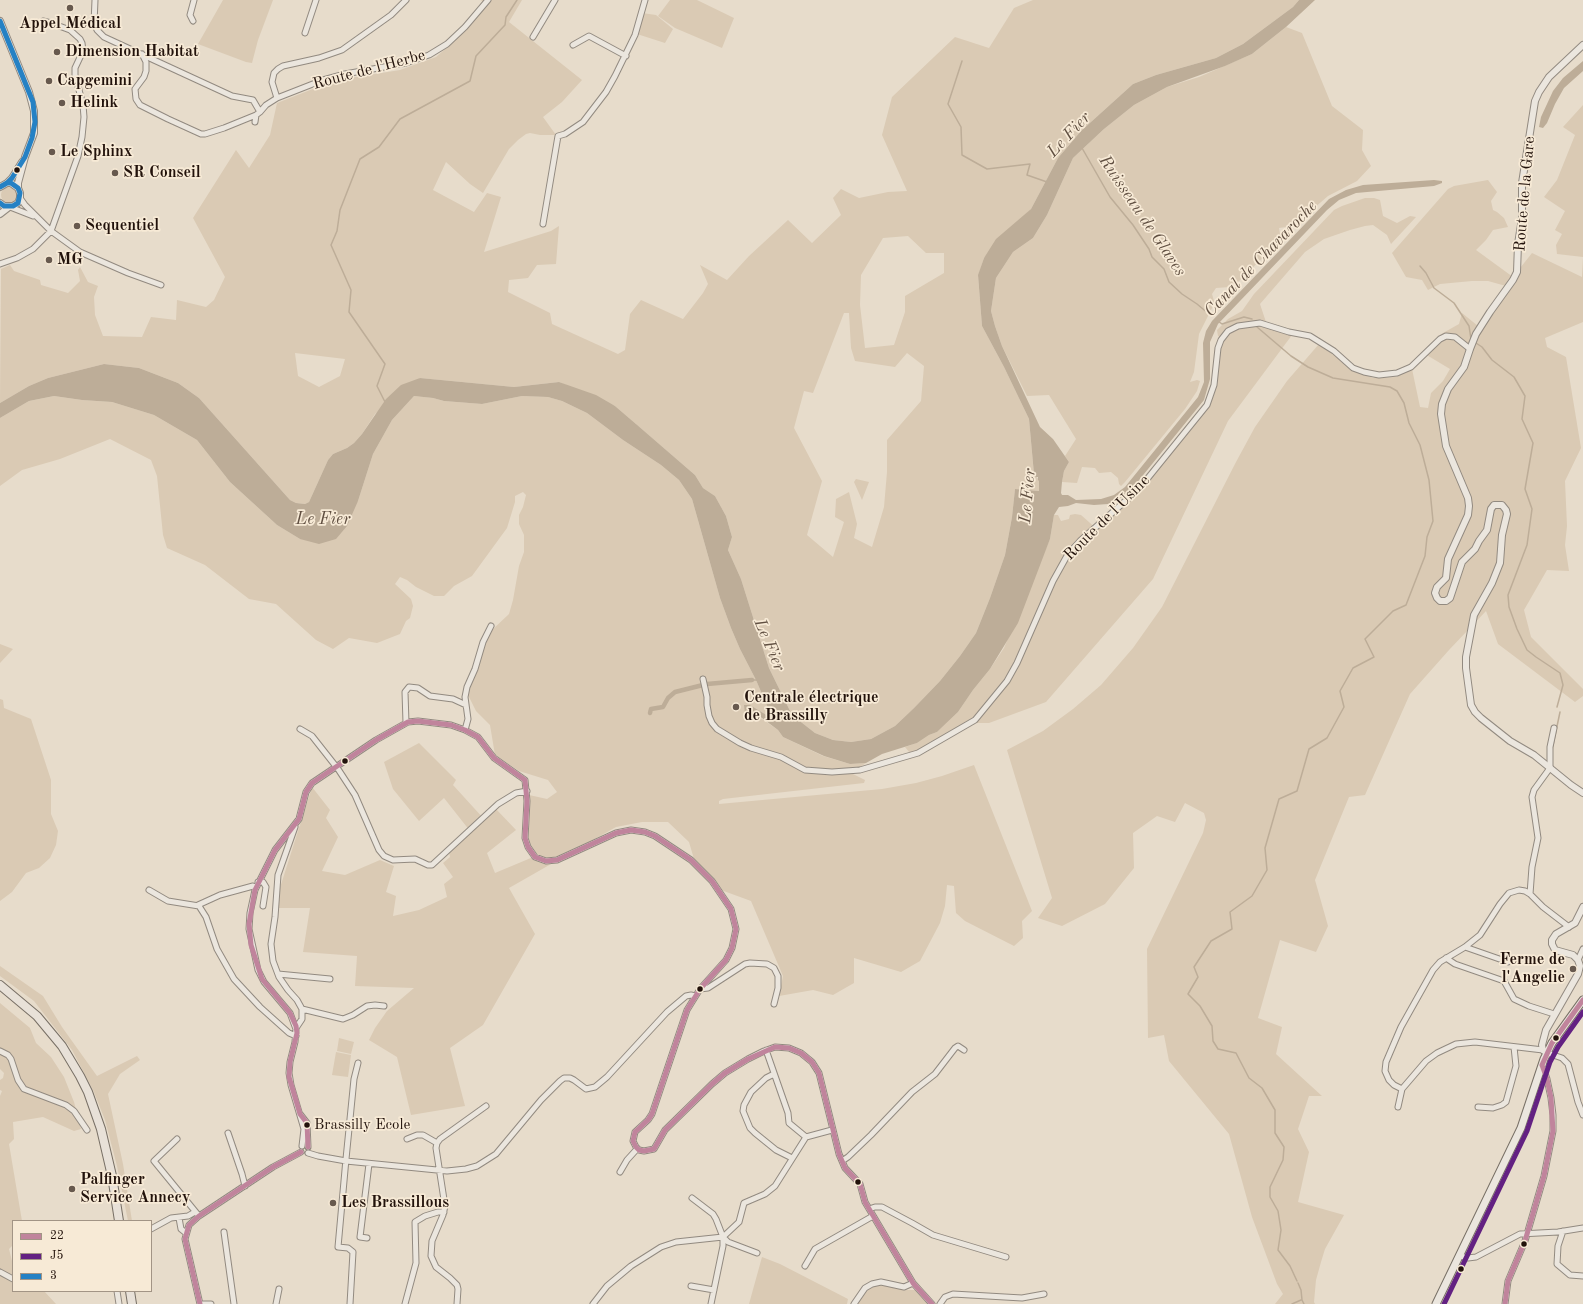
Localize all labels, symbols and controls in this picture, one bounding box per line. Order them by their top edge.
marker: Appel Médical [65,3,75,13]
place label: Appel Médical [19,14,121,34]
place label: Dimension Habitat [65,42,199,62]
street label: Route de l'Herbe [311,46,427,94]
marker: Dimension Habitat [52,47,62,57]
place label: Capgemini [57,71,132,91]
marker: Capgemini [44,76,54,86]
place label: Helink [70,93,118,113]
marker: Helink [57,98,67,108]
water label: Le Fier [1043,108,1095,162]
street label: Route de la Gare [1510,136,1540,252]
place label: Le Sphinx [60,142,132,162]
marker: Le Sphinx [47,147,57,157]
water label: Ruisseau de Glaves [1094,152,1190,280]
place label: SR Conseil [123,163,201,183]
unlabelled marker [12,165,22,175]
marker: SR Conseil [110,168,120,178]
water label: Canal de Chavaroche [1200,197,1322,321]
place label: Sequentiel [85,216,159,236]
marker: Sequentiel [72,221,82,231]
place label: MG [57,250,83,270]
marker: MG [44,255,54,265]
water label: Le Fier [1015,468,1041,524]
street label: Route de l'Usine [1060,471,1154,565]
water label: Le Fier [296,510,350,530]
water label: Le Fier [749,616,789,674]
place label: Centrale électrique de Brassilly [744,688,879,726]
marker: Centrale électrique de Brassilly [731,702,741,712]
unlabelled marker [340,756,350,766]
place label: Ferme de l'Angelie [1499,950,1565,988]
marker: Ferme de l'Angelie [1568,964,1578,974]
unlabelled marker [695,984,705,994]
unlabelled marker [1551,1033,1561,1043]
place label: Brassilly Ecole [314,1116,411,1134]
marker: Brassilly Ecole [302,1120,312,1130]
place label: Palfinger Service Annecy [80,1170,190,1208]
unlabelled marker [853,1177,863,1187]
marker: Palfinger Service Annecy [67,1184,77,1194]
place label: Les Brassillous [341,1193,449,1213]
marker: Les Brassillous [328,1198,338,1208]
legend [12,1220,152,1292]
text: 22 [50,1230,64,1242]
unlabelled marker [1519,1239,1529,1249]
text: J5 [50,1250,63,1262]
unlabelled marker [1456,1264,1466,1274]
text: 3 [50,1270,57,1282]

